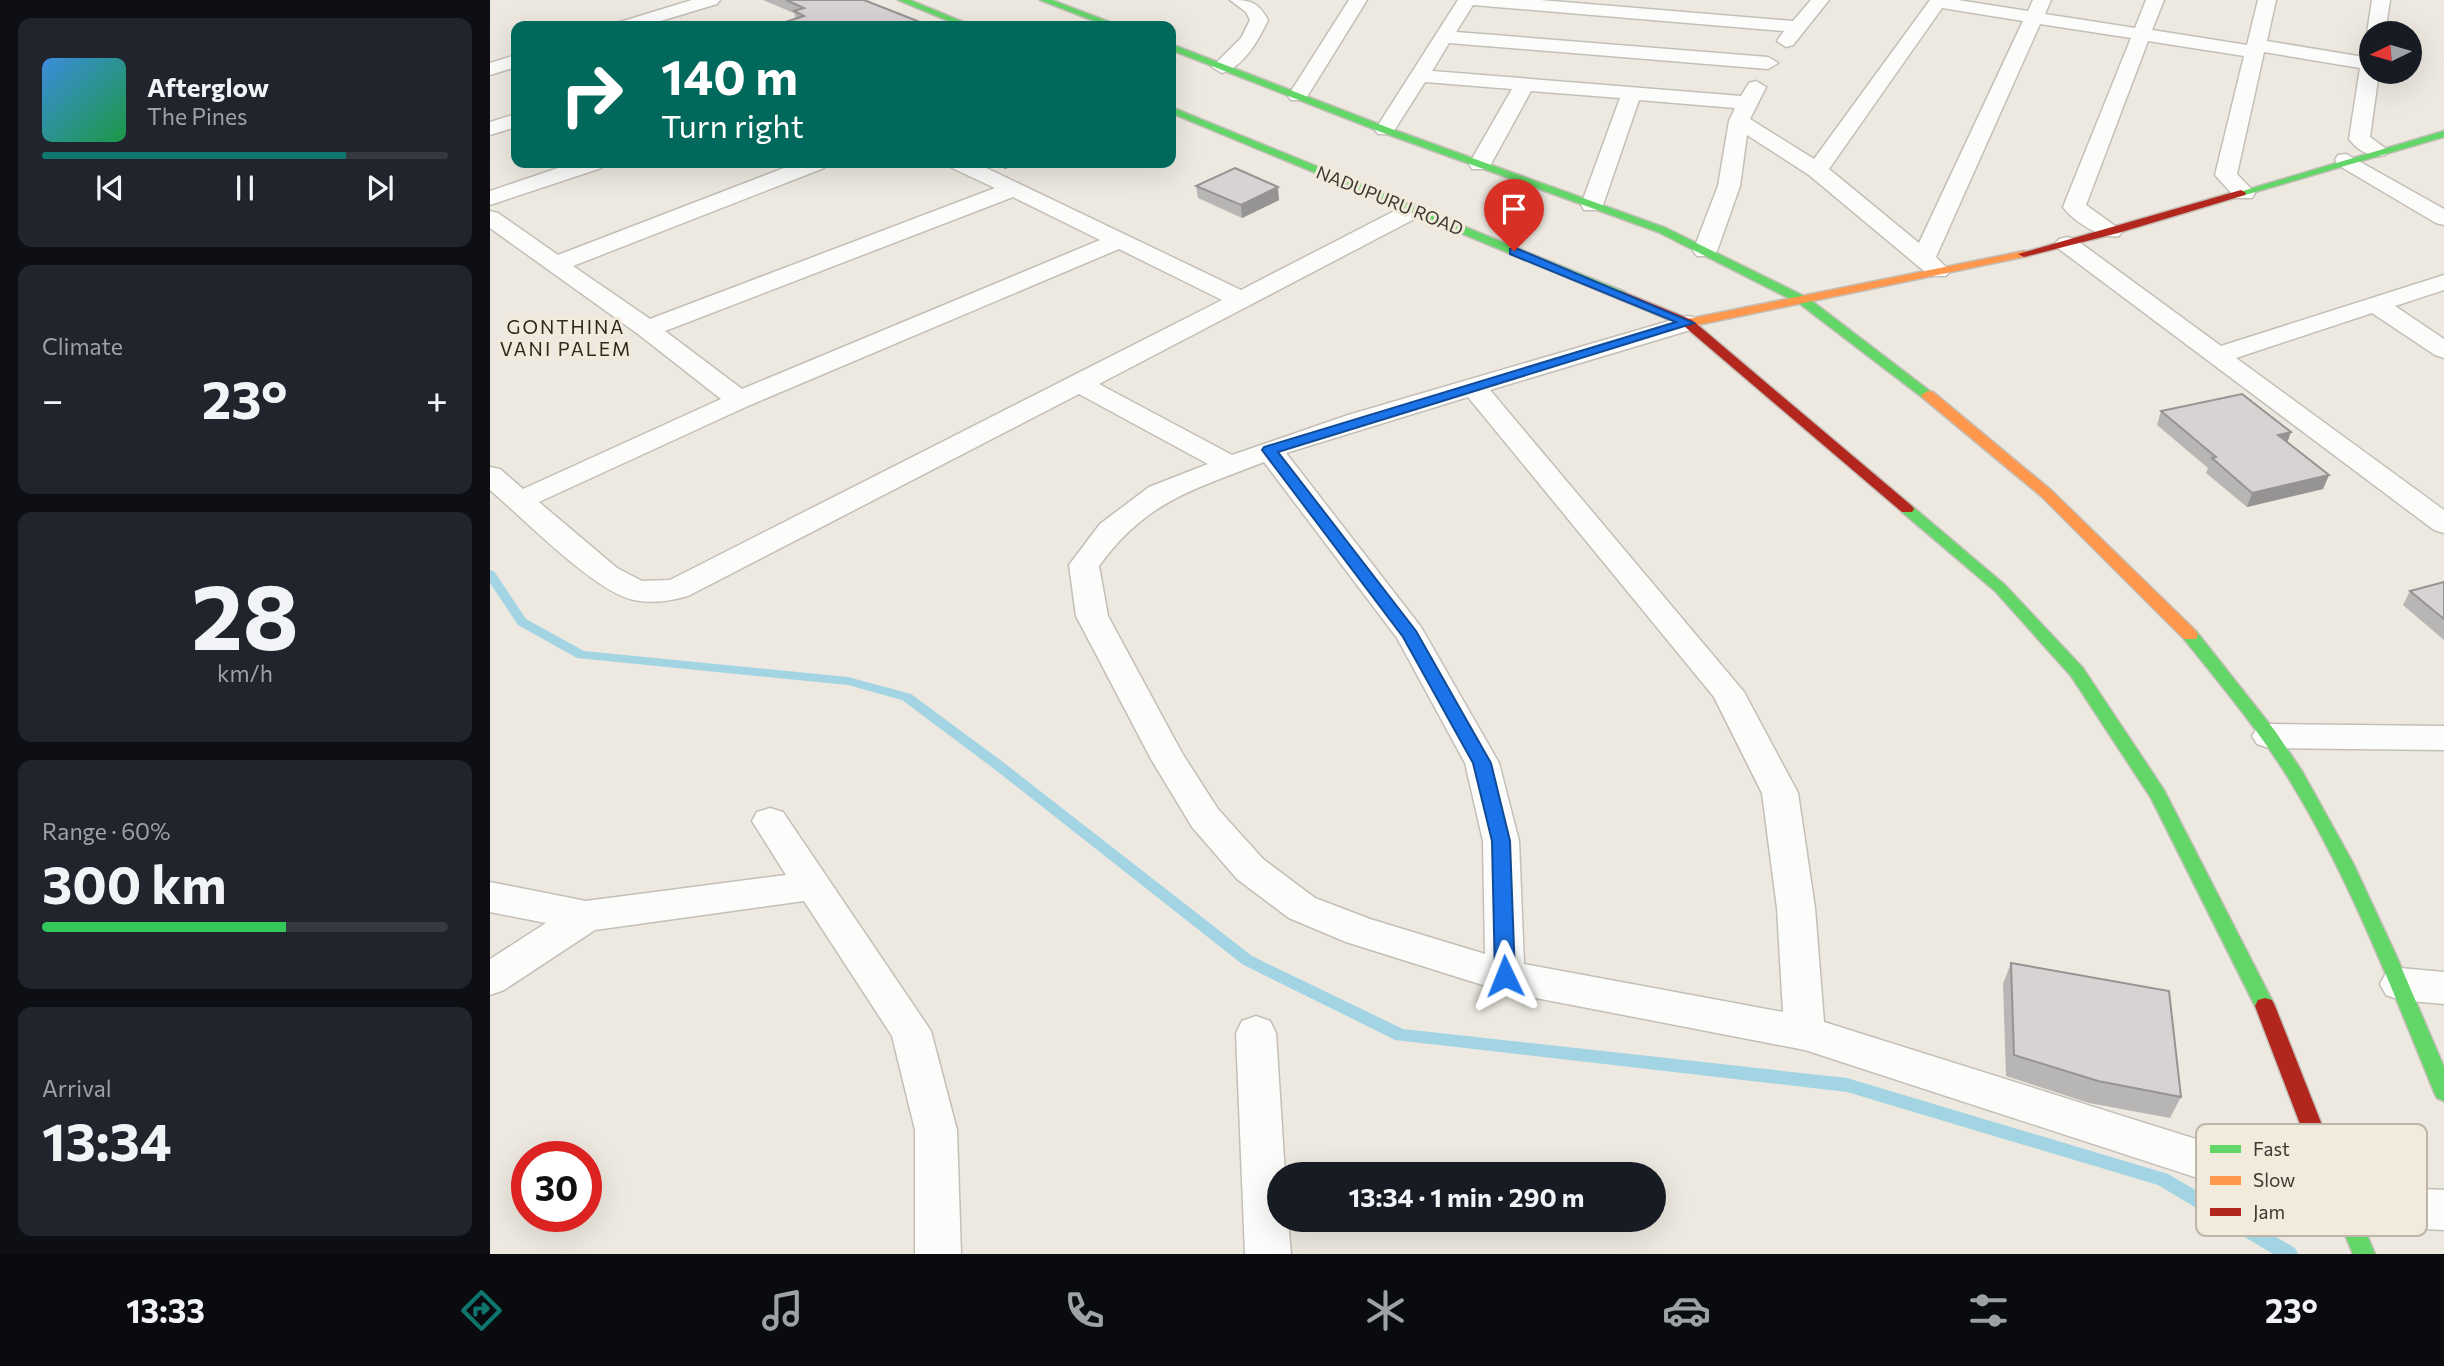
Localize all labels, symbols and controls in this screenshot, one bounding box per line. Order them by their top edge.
north arrow [2359,21,2422,84]
map controls [2359,21,2422,84]
text: 140 m [661,45,798,105]
icon: right [546,49,637,140]
text: Afterglow [147,71,269,102]
text: The Pines [147,102,248,130]
text: Turn right [661,105,804,145]
street label: NADUPURU ROAD [1313,160,1467,240]
icon: previous [91,169,129,207]
icon: pause [226,169,264,207]
icon: next [361,169,399,207]
pin [1484,179,1544,251]
icon: arrive [1495,190,1533,228]
district label: GONTHINA VANI PALEM [500,315,632,360]
text: Climate [42,332,123,360]
text: 23° [202,366,288,430]
text: − [42,375,64,422]
text: + [426,375,448,422]
text: 28 [191,557,299,669]
text: km/h [217,659,273,687]
text: Range · 60% [42,817,170,845]
text: 300 km [42,851,227,915]
position arrow [1468,939,1542,1013]
text: Arrival [42,1074,112,1102]
text: 13:34 [42,1108,172,1172]
legend [2196,1124,2427,1236]
text: Fast [2253,1137,2290,1160]
speed limit sign: 30 [511,1141,602,1232]
text: Slow [2253,1168,2295,1191]
text: 13:34 · 1 min · 290 m [1349,1181,1584,1212]
text: Jam [2253,1200,2285,1223]
icon: directions [457,1286,506,1335]
icon: music [758,1286,807,1335]
icon: phone [1060,1286,1109,1335]
icon: climate [1361,1286,1410,1335]
icon: car [1662,1286,1711,1335]
icon: filters [1964,1286,2013,1335]
text: 13:33 [126,1290,205,1330]
text: 23° [2265,1290,2318,1330]

